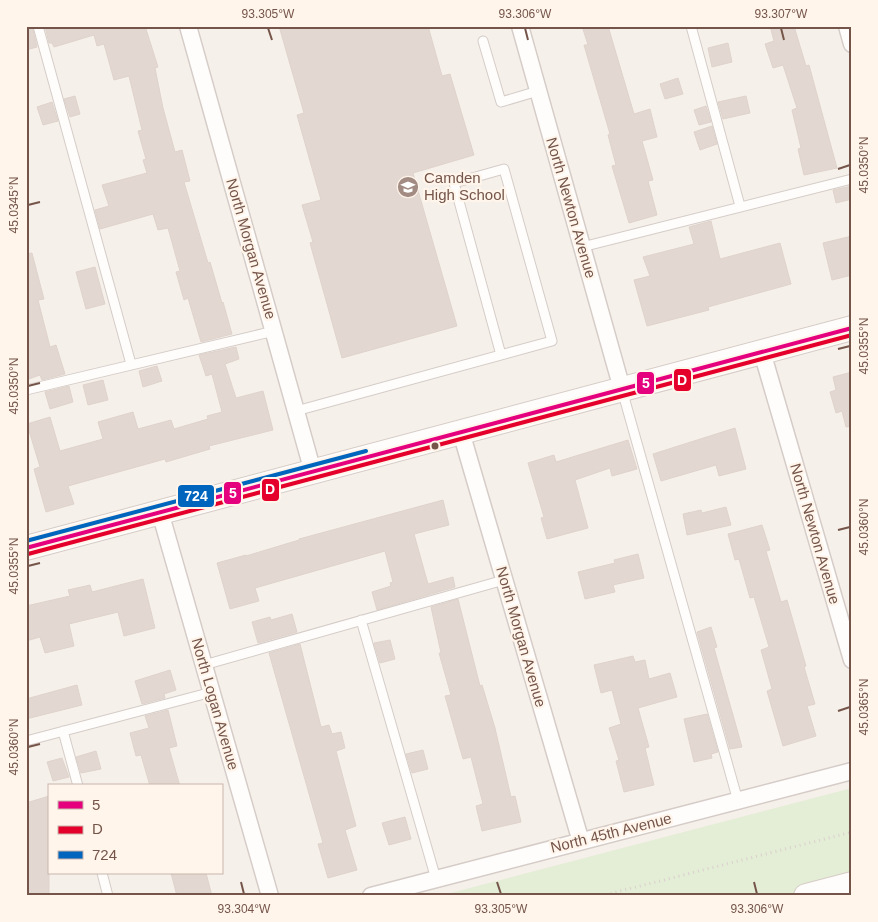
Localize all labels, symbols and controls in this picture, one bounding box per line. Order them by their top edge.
text: 93.305°W [242,7,295,21]
text: 93.306°W [499,7,552,21]
text: 93.307°W [755,7,808,21]
street label: North Newton Avenue [543,136,600,280]
text: 45.0350°N [857,137,871,193]
place label: Camden High School [424,169,505,203]
school or university icon: Camden High School [396,175,420,199]
text: 45.0345°N [7,177,21,233]
street label: North Morgan Avenue [223,177,280,321]
text: 45.0355°N [857,318,871,374]
text: 45.0350°N [7,358,21,414]
line badge: D [673,368,692,392]
line badge: 5 [636,371,655,395]
text: D [677,372,687,388]
text: 5 [642,375,650,391]
unlabelled marker [430,441,440,451]
street label: North Newton Avenue [787,462,844,606]
line badge: D [261,478,280,502]
line badge: 5 [223,481,242,505]
text: D [265,481,275,497]
line badge: 724 [177,484,215,508]
text: 5 [229,485,237,501]
text: 724 [184,488,208,504]
text: 45.0360°N [857,499,871,555]
text: 45.0355°N [7,538,21,594]
street label: North Morgan Avenue [493,565,550,709]
street label: North Logan Avenue [188,636,242,772]
text: 45.0365°N [857,679,871,735]
text: 45.0360°N [7,719,21,775]
legend [48,784,222,874]
text: 5 [92,796,100,813]
street label: North 45th Avenue [549,809,673,856]
text: D [92,820,103,837]
text: 724 [92,846,117,863]
text: 93.304°W [218,902,271,916]
text: 93.305°W [475,902,528,916]
text: 93.306°W [731,902,784,916]

